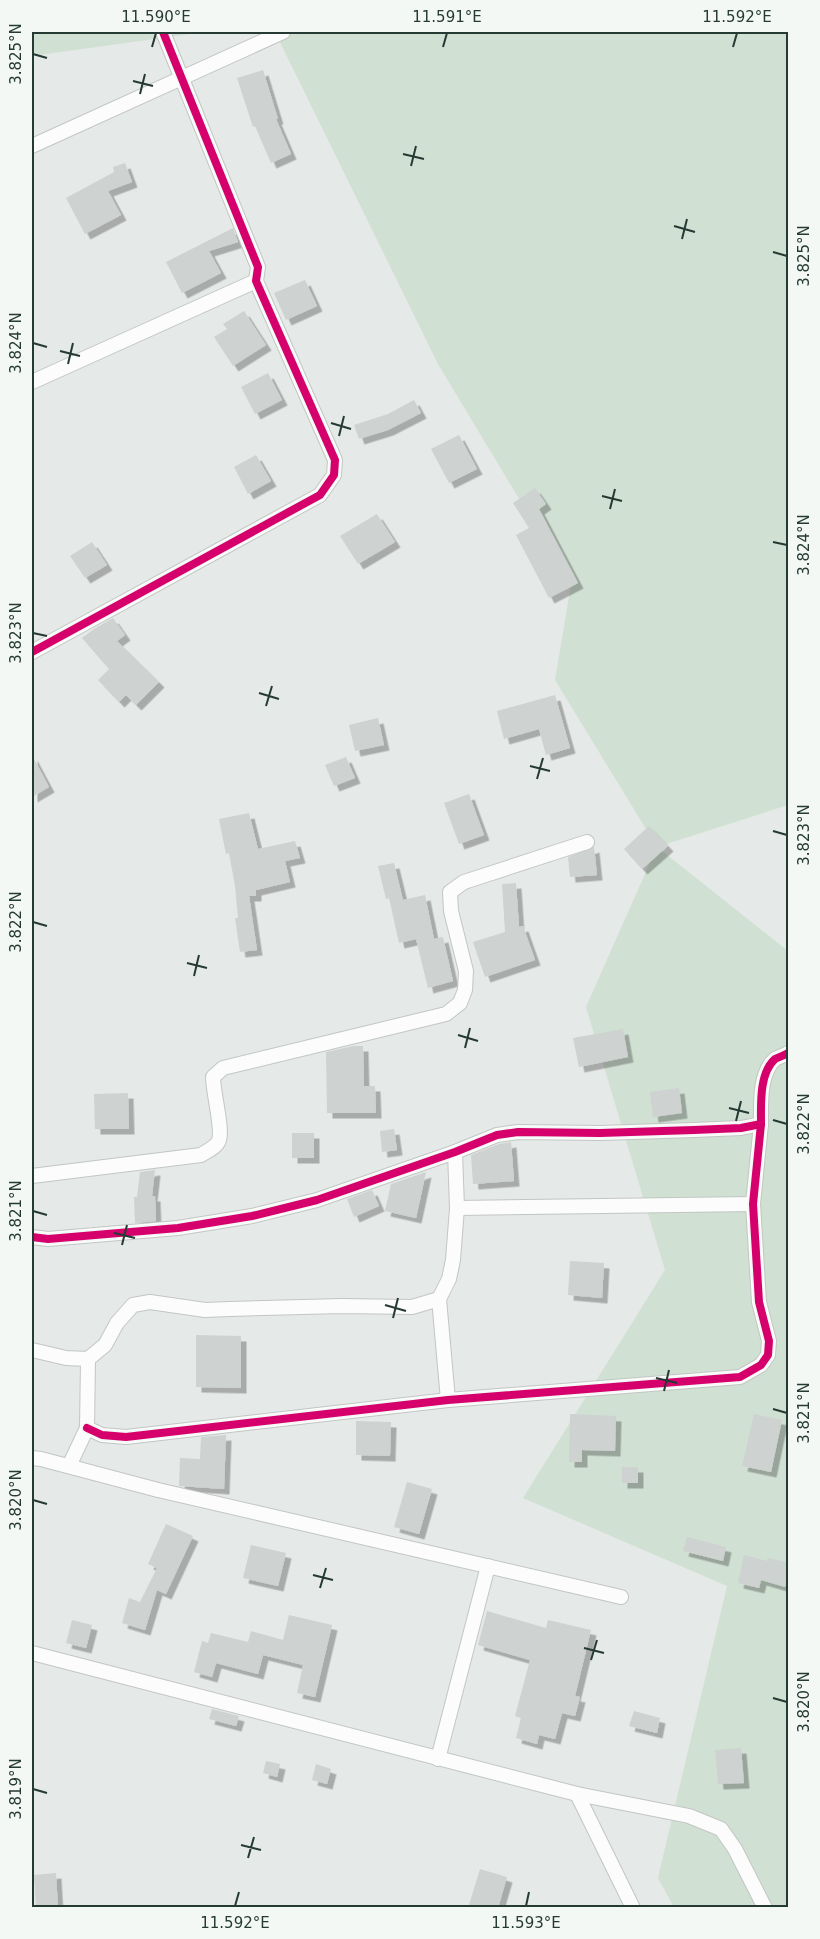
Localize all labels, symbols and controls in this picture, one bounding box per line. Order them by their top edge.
text: 11.590°E [121,8,191,26]
text: 11.591°E [412,8,482,26]
text: 11.592°E [702,8,772,26]
text: 3.825°N [7,23,25,85]
text: 3.825°N [795,225,813,287]
text: 3.824°N [7,312,25,374]
text: 3.824°N [795,514,813,576]
text: 3.823°N [7,602,25,664]
text: 3.823°N [795,804,813,866]
text: 3.822°N [7,891,25,953]
text: 3.822°N [795,1093,813,1155]
text: 3.821°N [7,1180,25,1242]
text: 3.821°N [795,1382,813,1444]
text: 3.820°N [7,1469,25,1531]
text: 3.820°N [795,1671,813,1733]
text: 3.819°N [7,1758,25,1820]
text: 11.592°E [200,1914,270,1932]
text: 11.593°E [491,1914,561,1932]

